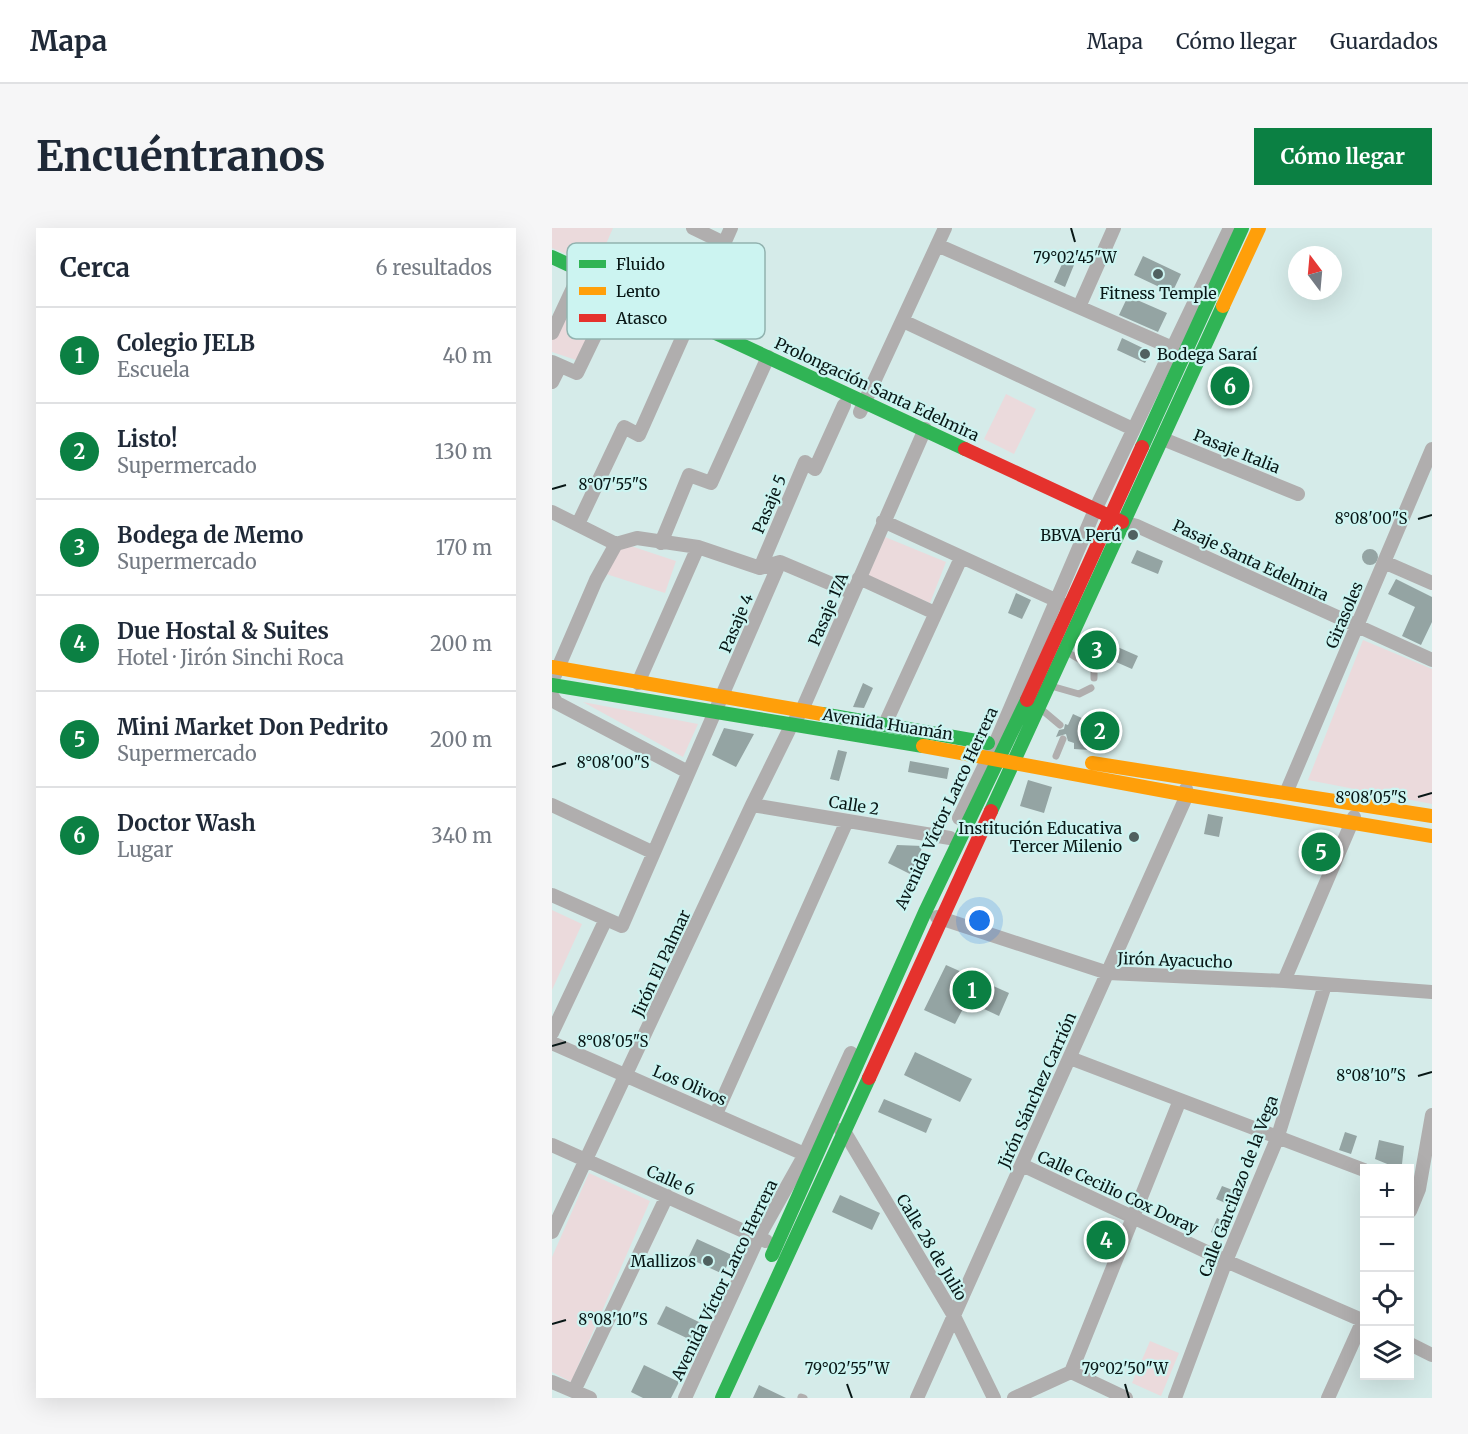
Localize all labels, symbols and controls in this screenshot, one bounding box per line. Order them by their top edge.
text: Mapa [30,23,107,59]
text: Mapa [1087,28,1143,55]
text: Cómo llegar [1176,28,1297,55]
text: Guardados [1330,28,1438,55]
button: Cómo llegar [1254,128,1432,185]
text: Encuéntranos [36,130,325,182]
legend [567,243,765,339]
north arrow [1288,246,1342,300]
text: 79°02'45"W [1033,248,1118,267]
text: Cerca [60,251,130,284]
text: Fluido [616,254,665,274]
text: 6 resultados [376,255,492,280]
marker: Fitness Temple [1151,267,1165,281]
text: Lento [616,281,660,301]
place label: Fitness Temple [1099,283,1217,303]
text: Atasco [615,308,667,328]
text: Colegio JELB [117,329,255,357]
street label: Prolongación Santa Edelmira [771,333,983,445]
text: 1 [75,343,84,368]
text: 40 m [442,343,492,368]
place label: Bodega Saraí [1157,344,1258,364]
marker: Bodega Saraí [1138,347,1152,361]
text: Escuela [117,357,190,382]
pin: 6 [1210,364,1250,408]
text: Listo! [117,425,178,453]
street label: Pasaje Italia [1191,425,1284,478]
text: 2 [74,439,85,464]
text: 130 m [435,439,492,464]
text: Supermercado [117,453,257,478]
street label: Pasaje 5 [748,472,790,536]
text: 8°07'55"S [578,475,648,494]
text: 8°08'00"S [1335,509,1407,528]
street label: Pasaje Santa Edelmira [1170,515,1333,605]
text: Bodega de Memo [117,521,303,549]
place label: BBVA Perú [1040,525,1121,545]
marker: BBVA Perú [1126,528,1140,542]
text: 3 [74,535,85,560]
text: 170 m [436,535,492,560]
text: Supermercado [117,549,257,574]
street label: Pasaje 17A [804,569,853,649]
street label: Girasoles [1321,578,1367,651]
street label: Pasaje 4 [715,590,757,655]
text: Due Hostal & Suites [117,617,329,645]
pin: 3 [1078,628,1116,672]
text: 4 [73,631,86,656]
text: 200 m [430,631,492,656]
text: Hotel · Jirón Sinchi Roca [117,645,344,670]
street label: Avenida Víctor Larco Herrera [890,703,1002,913]
street label: Avenida Huamán [820,704,955,744]
pin: 2 [1080,708,1120,754]
text: Mini Market Don Pedrito [117,713,388,741]
text: 5 [74,727,85,752]
text: 200 m [430,727,492,752]
text: Supermercado [117,741,257,766]
text: 8°08'00"S [577,753,649,772]
text: 8°08'05"S [1335,788,1407,807]
street label: Calle 2 [827,791,881,819]
text: Doctor Wash [117,809,256,837]
place label: Institución Educativa Tercer Milenio [958,818,1122,856]
text: 6 [73,823,86,848]
text: 340 m [431,823,492,848]
marker: Institución Educativa Tercer Milenio [1127,830,1141,844]
pin: 5 [1302,830,1340,874]
text: Lugar [117,837,173,862]
street label: Jirón El Palmar [627,906,695,1021]
your location [965,906,994,935]
street label: Jirón Ayacucho [1116,948,1233,972]
pin: 1 [952,968,992,1012]
street label: Jirón Sánchez Carrión [993,1009,1080,1172]
text: 8°08'05"S [577,1032,649,1051]
street label: Los Olivos [650,1060,730,1110]
text: 8°08'10"S [1336,1066,1406,1085]
street label: Calle Garcilazo de la Vega [1194,1092,1282,1279]
street label: Calle Cecilio Cox Doray [1034,1146,1202,1238]
street label: Calle 6 [644,1160,699,1200]
map controls [1360,1164,1414,1380]
button: + [1360,1164,1414,1218]
street label: Avenida Víctor Larco Herrera [666,1176,782,1385]
street label: Calle 28 de Julio [892,1190,972,1304]
pin: 4 [1086,1218,1126,1262]
button: − [1360,1218,1414,1272]
place label: Mallizos [631,1251,696,1271]
marker: Mallizos [701,1254,715,1268]
button: locate [1360,1272,1414,1326]
text: 8°08'10"S [578,1310,648,1329]
button: layers [1360,1326,1414,1380]
text: 79°02'55"W [805,1359,890,1378]
text: 79°02'50"W [1082,1359,1169,1378]

